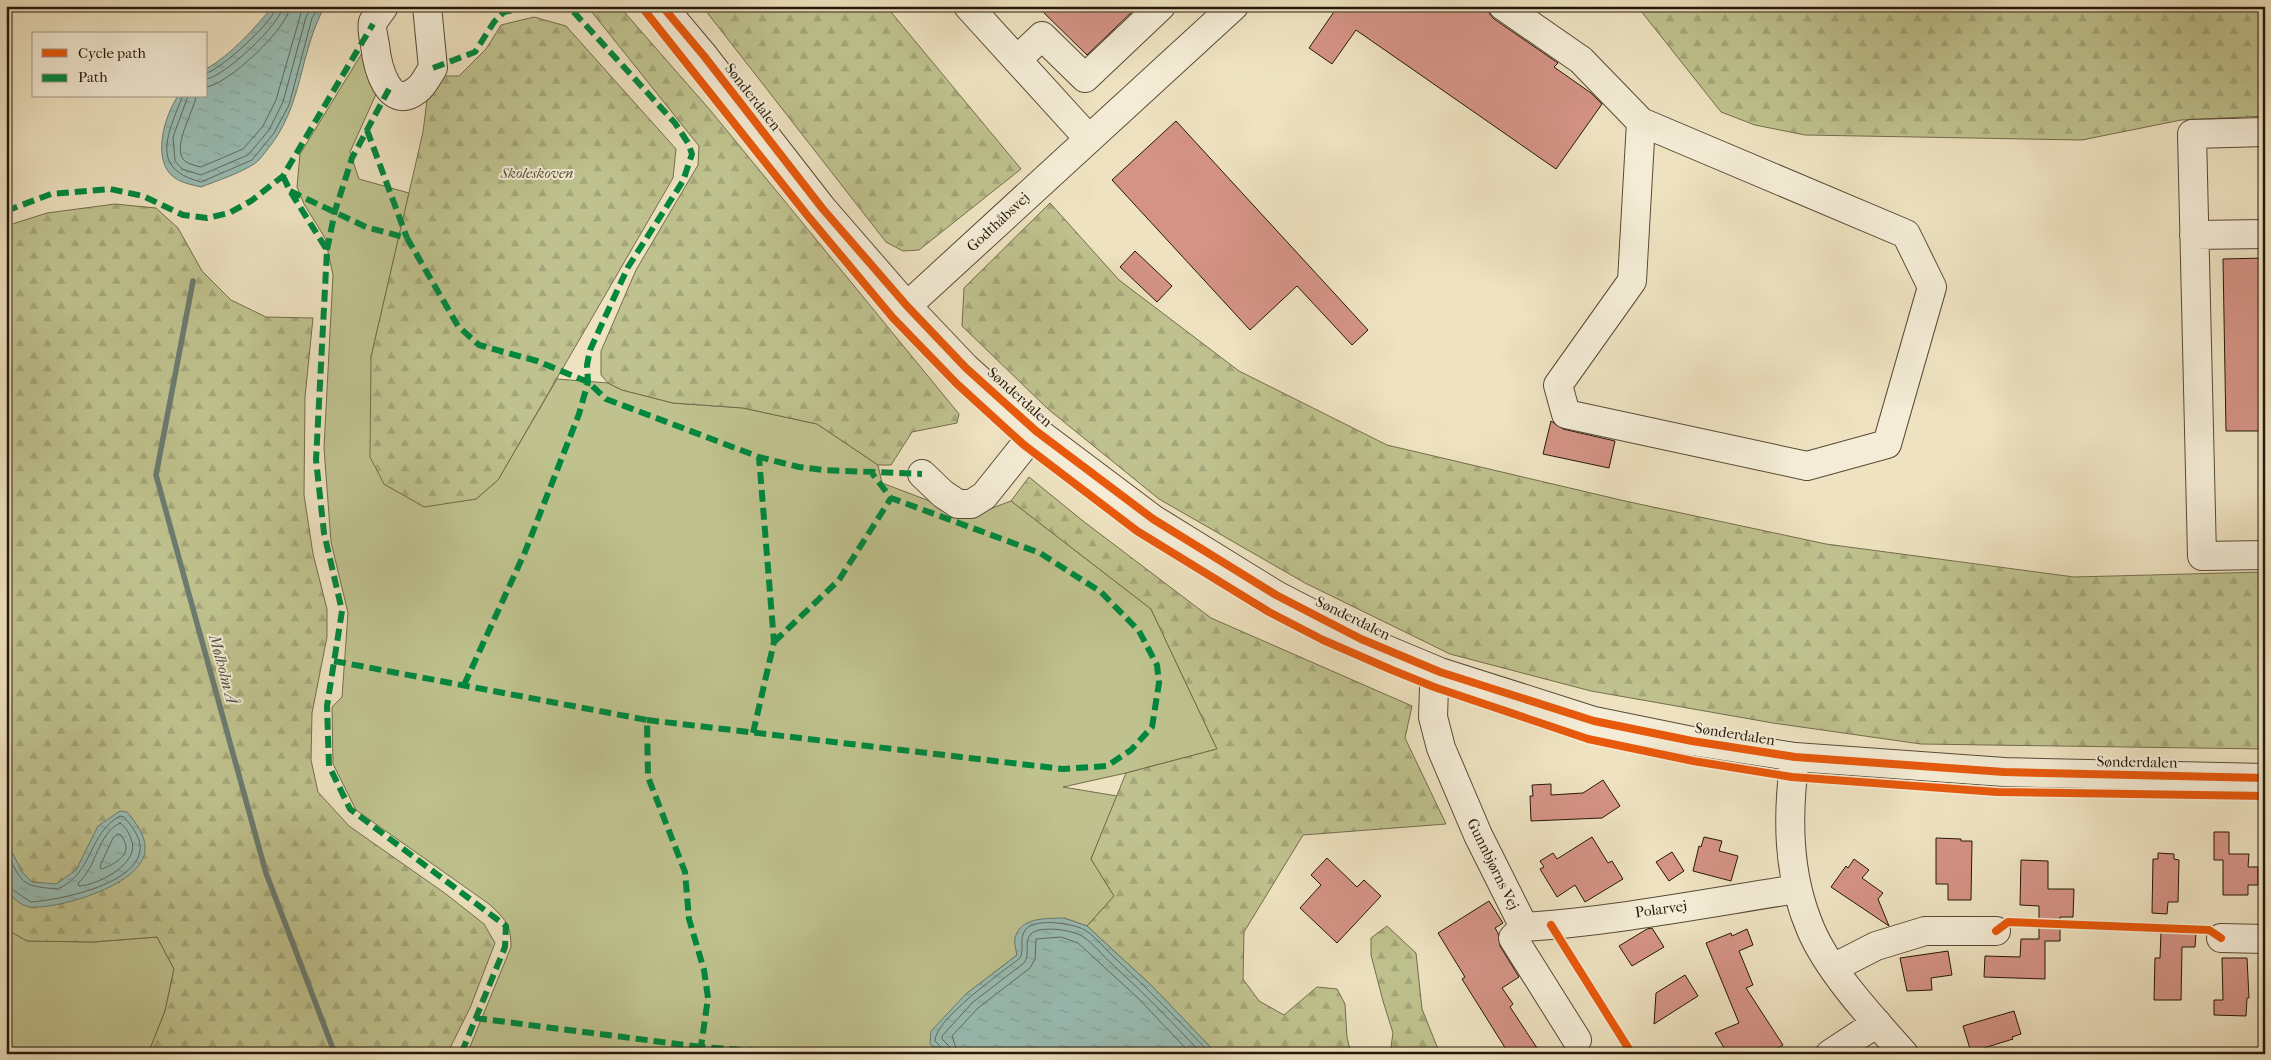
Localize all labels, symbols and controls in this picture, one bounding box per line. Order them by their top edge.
legend [32,32,208,98]
text: Cycle path [78,44,146,62]
street label: Sønderdalen [721,60,785,135]
text: Path [78,68,108,86]
park label: Skoleskoven [500,164,573,182]
street label: Godthåbsvej [963,188,1033,256]
street label: Sønderdalen [984,363,1056,431]
street label: Sønderdalen [1313,592,1394,644]
water label: Mølholm Å [205,631,243,708]
street label: Sønderdalen [1694,719,1777,749]
street label: Sønderdalen [2096,752,2178,772]
street label: Gunnbjørns Vej [1463,815,1523,913]
street label: Polarvej [1634,896,1688,922]

